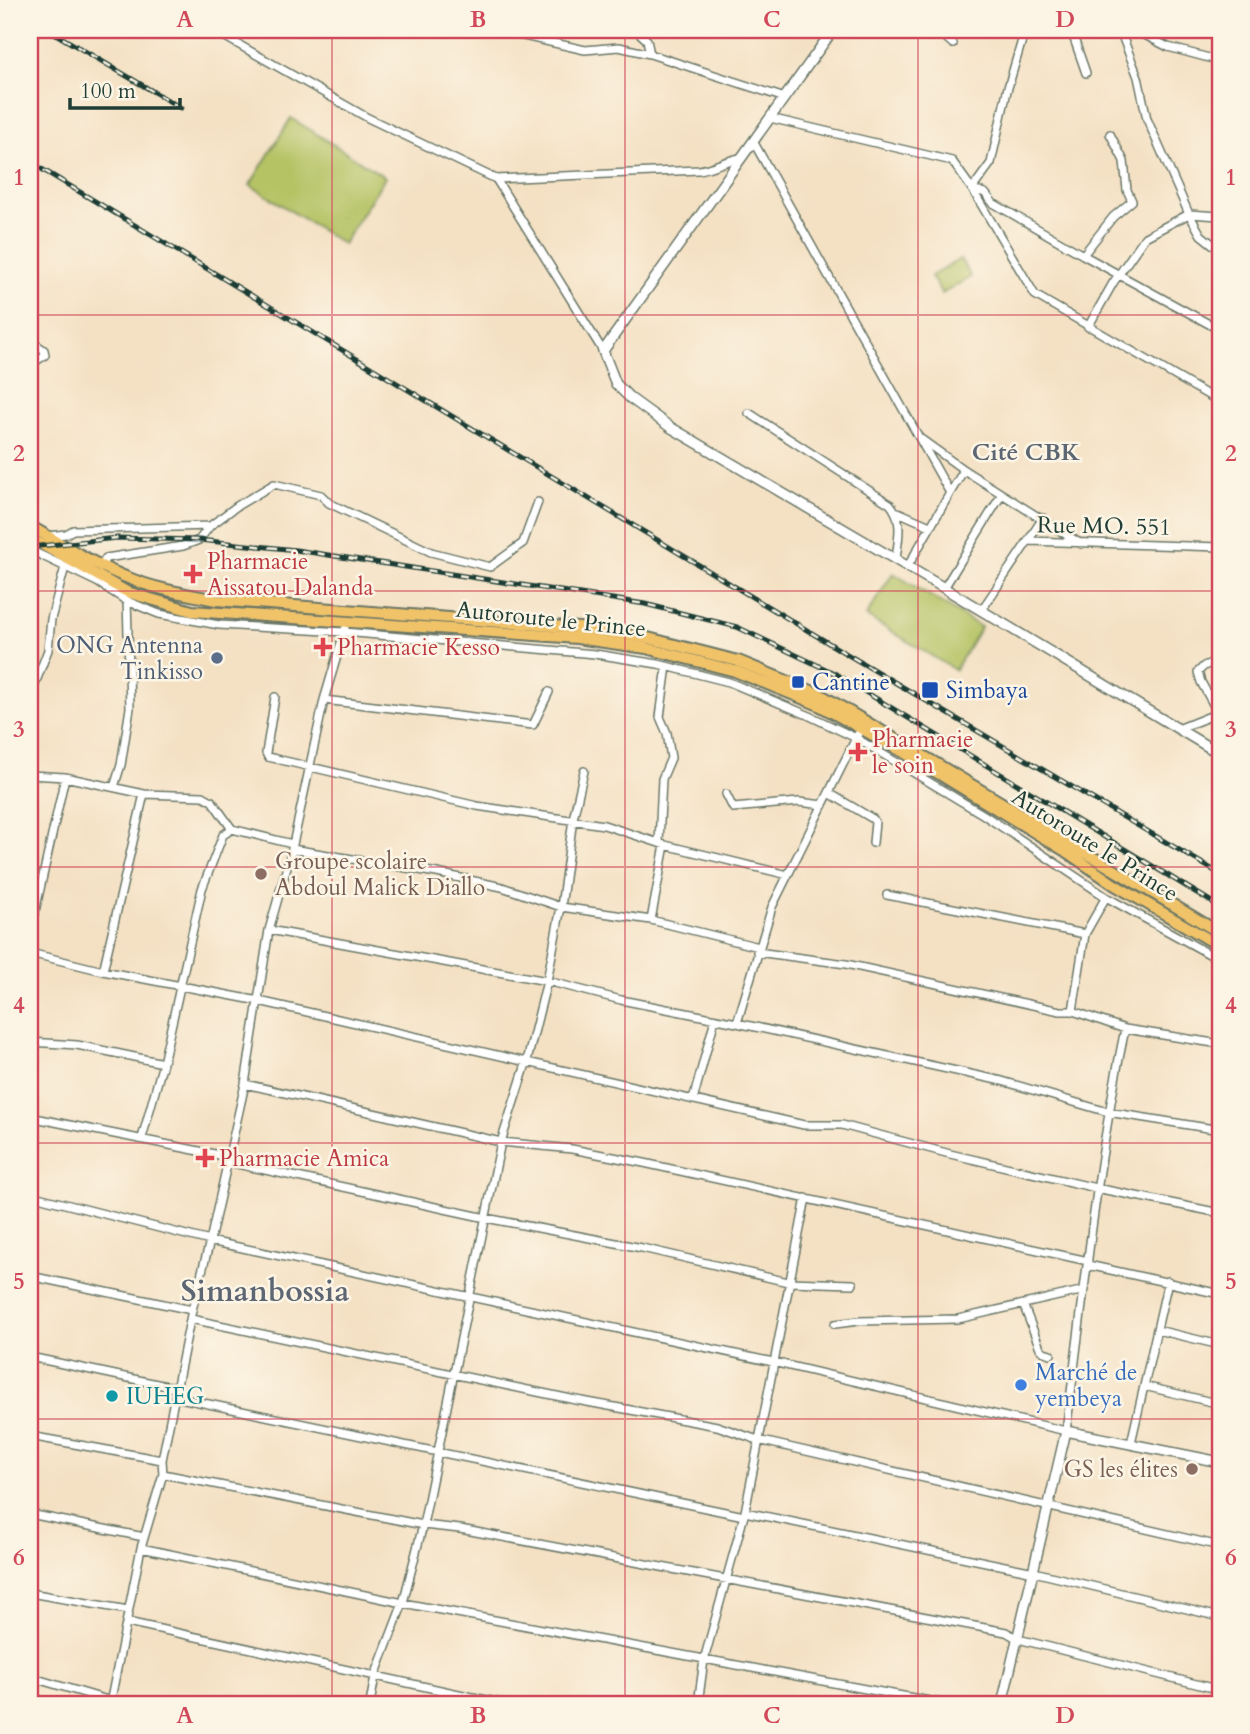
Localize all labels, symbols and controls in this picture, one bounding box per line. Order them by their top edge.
text: A [176,4,194,35]
text: B [470,4,486,35]
text: C [763,4,781,35]
text: D [1055,4,1075,35]
scale bar [70,66,180,110]
text: 100 m [80,77,136,106]
text: 1 [13,162,25,193]
text: 1 [1225,162,1237,193]
district label: Cité CBK [972,436,1081,469]
text: 2 [13,438,25,469]
text: 2 [1225,438,1237,469]
street label: Rue MO. 551 [1037,509,1171,543]
place label: Pharmacie Aissatou Dalanda [207,546,373,603]
marker: Pharmacie Aissatou Dalanda [185,566,201,582]
street label: Autoroute le Prince [454,594,648,644]
place label: ONG Antenna Tinkisso [56,630,203,687]
place label: Pharmacie Kesso [337,632,500,663]
marker: Pharmacie Kesso [315,639,331,655]
marker: ONG Antenna Tinkisso [209,650,225,666]
place label: Cantine [812,667,890,698]
marker: Cantine [790,674,806,690]
place label: Simbaya [946,675,1028,706]
marker: Simbaya [920,680,940,700]
text: 3 [13,714,25,745]
text: 3 [1225,714,1237,745]
place label: Pharmacie le soin [872,724,973,781]
marker: Pharmacie le soin [850,744,866,760]
street label: Autoroute le Prince [1006,781,1184,909]
place label: Groupe scolaire Abdoul Malick Diallo [275,846,485,903]
marker: Groupe scolaire Abdoul Malick Diallo [253,866,269,882]
text: 4 [13,990,25,1021]
text: 4 [1225,990,1237,1021]
place label: Pharmacie Amica [219,1143,389,1174]
marker: Pharmacie Amica [197,1150,213,1166]
text: 5 [13,1266,25,1297]
text: 5 [1225,1266,1237,1297]
district label: Simanbossia [181,1271,349,1312]
place label: Marché de yembeya [1034,1357,1137,1414]
marker: Marché de yembeya [1013,1377,1029,1393]
place label: IUHEG [126,1381,204,1412]
marker: IUHEG [104,1388,120,1404]
place label: GS les élites [1064,1454,1178,1485]
marker: GS les élites [1184,1461,1200,1477]
text: 6 [13,1542,25,1573]
text: 6 [1225,1542,1237,1573]
text: A [176,1700,194,1731]
text: B [470,1700,486,1731]
text: C [763,1700,781,1731]
text: D [1055,1700,1075,1731]

